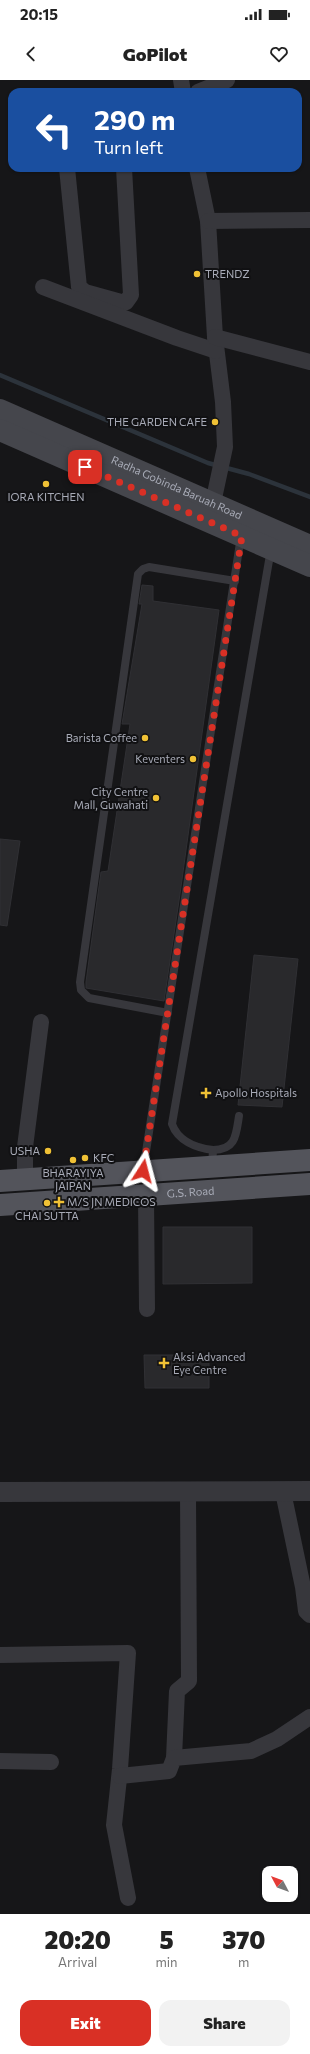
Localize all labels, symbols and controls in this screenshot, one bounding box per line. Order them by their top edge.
text: 20:15 [20,5,58,23]
icon: back [20,43,42,65]
text: GoPilot [123,43,187,65]
icon: heart [268,43,290,65]
text: 290 m [94,102,175,136]
icon: left [28,104,80,156]
text: Turn left [94,136,163,158]
place label: TRENDZ [205,267,250,280]
marker: TRENDZ [192,269,202,279]
place label: THE GARDEN CAFE [107,415,207,428]
marker: THE GARDEN CAFE [210,417,220,427]
pin [68,450,102,484]
street label: Radha Gobinda Baruah Road [110,453,244,521]
icon: arrive [74,456,96,478]
marker: IORA KITCHEN [41,479,51,489]
place label: IORA KITCHEN [8,490,84,503]
place label: Barista Coffee [66,731,137,744]
marker: Barista Coffee [140,733,150,743]
place label: Keventers [135,752,185,765]
marker: Keventers [188,754,198,764]
place label: City Centre Mall, Guwahati [74,785,148,811]
marker: City Centre Mall, Guwahati [151,793,161,803]
place label: Apollo Hospitals [215,1086,297,1099]
marker: Apollo Hospitals [200,1087,212,1099]
place label: USHA [10,1144,40,1157]
marker: USHA [43,1146,53,1156]
position arrow [122,1150,164,1192]
place label: KFC [93,1151,114,1164]
marker: KFC [80,1153,90,1163]
marker: BHARAYIYA JAIPAN [68,1155,78,1165]
place label: BHARAYIYA JAIPAN [43,1166,104,1193]
street label: G.S. Road [166,1183,215,1200]
place label: M/S JN MEDICOS [67,1195,156,1209]
marker: M/S JN MEDICOS [54,1197,64,1207]
marker: CHAI SUTTA [42,1198,52,1208]
place label: CHAI SUTTA [15,1209,79,1222]
place label: Aksi Advanced Eye Centre [173,1350,245,1376]
marker: Aksi Advanced Eye Centre [158,1357,170,1369]
north arrow [262,1866,298,1902]
map controls [262,1866,298,1902]
text: 20:20 [45,1925,111,1954]
text: 5 [159,1925,174,1954]
text: 370 [222,1925,265,1954]
text: Arrival [58,1954,97,1970]
text: min [155,1954,178,1970]
text: m [238,1954,249,1970]
button: Exit [20,2000,151,2046]
button: Share [159,2000,290,2046]

